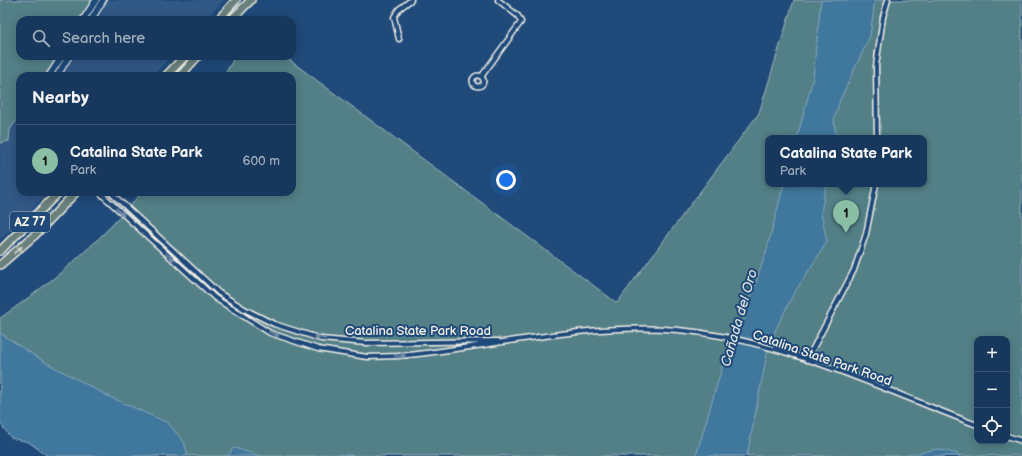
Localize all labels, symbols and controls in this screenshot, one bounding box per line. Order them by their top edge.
search box [16,16,296,60]
icon: search [30,27,52,49]
text: Search here [62,29,145,48]
text: Nearby [32,88,89,108]
popup [765,135,927,187]
text: Catalina State Park [70,143,202,162]
text: Catalina State Park [780,144,912,163]
text: 1 [42,153,48,169]
text: 600 m [243,153,280,169]
text: Park [70,162,96,178]
text: Park [780,163,806,179]
your location [496,170,516,190]
pin: 1 [833,200,859,233]
one-way arrow [114,207,125,216]
road number: AZ 77 [10,212,50,232]
one-way arrow [12,246,23,255]
one-way arrow [165,252,175,262]
water label: Cañada del Oro [717,267,761,369]
street label: Catalina State Park Road [345,323,491,339]
street label: Catalina State Park Road [750,327,894,389]
one-way arrow [268,331,279,337]
one-way arrow [314,334,326,340]
map controls [974,336,1010,444]
button: + [974,336,1010,372]
one-way arrow [394,352,406,359]
button: − [974,372,1010,408]
button: locate [974,408,1010,444]

